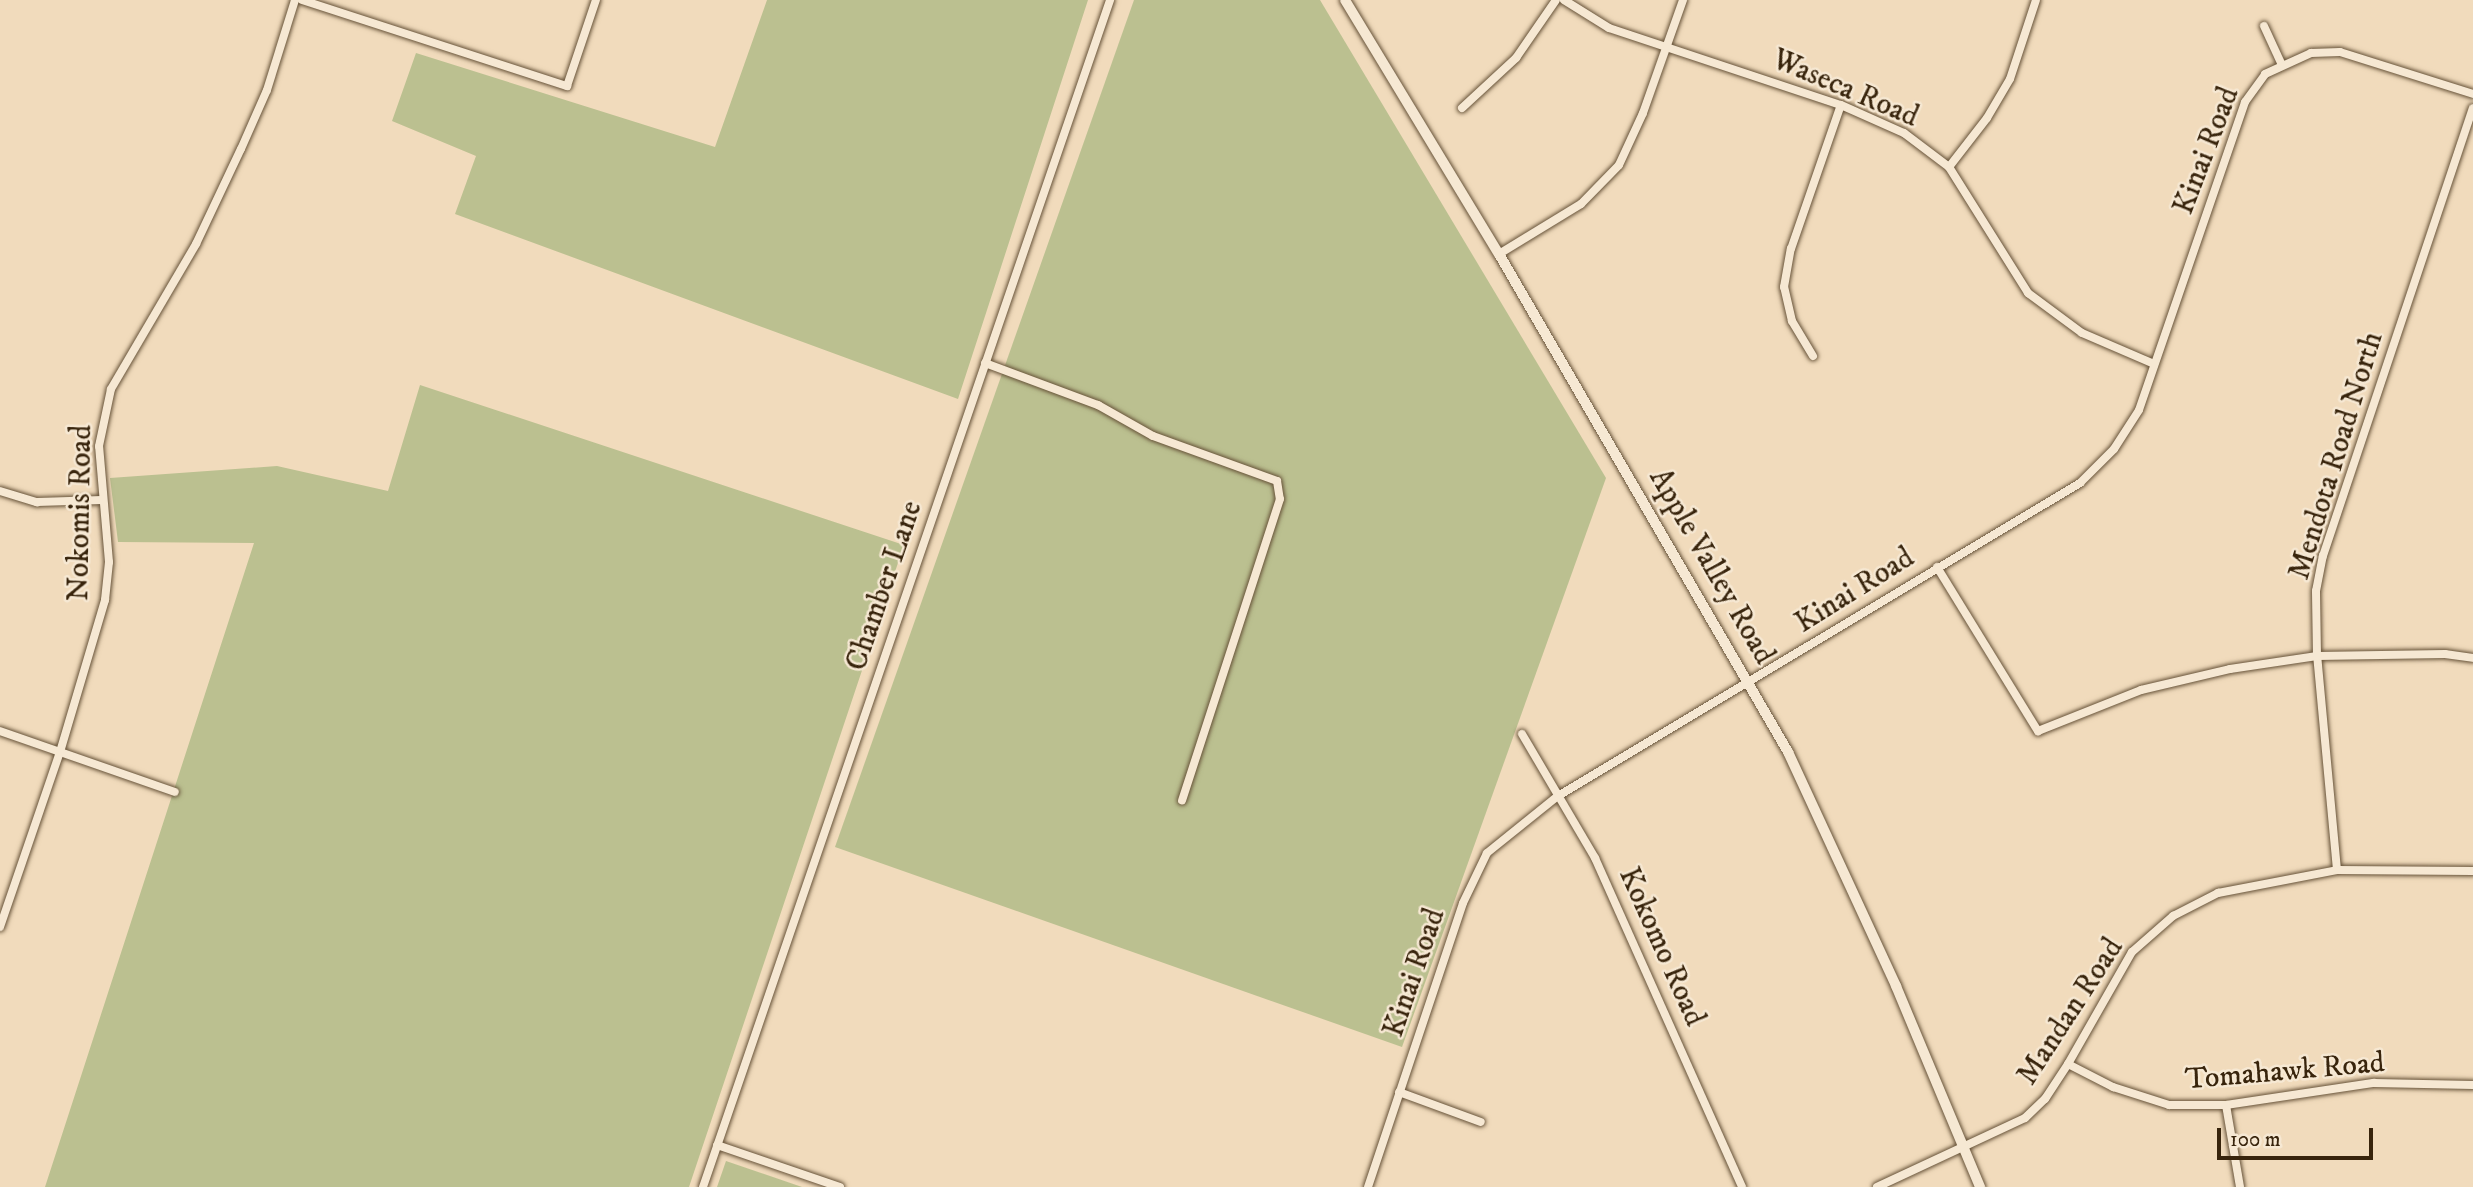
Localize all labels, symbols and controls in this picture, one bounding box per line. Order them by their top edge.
street label: Waseca Road [1767,42,1923,136]
street label: Kinai Road [2166,82,2248,220]
street label: Mendota Road North [2282,328,2392,584]
street label: Nokomis Road [61,424,101,602]
street label: Apple Valley Road [1640,463,1782,671]
street label: Chamber Lane [839,496,931,676]
street label: Kinai Road [1789,540,1921,642]
street label: Kokomo Road [1610,862,1712,1032]
street label: Kinai Road [1376,904,1454,1042]
street label: Mandan Road [2010,932,2132,1092]
street label: Tomahawk Road [2184,1045,2386,1099]
scale bar [2221,1114,2377,1158]
text: 100 m [2230,1127,2281,1153]

